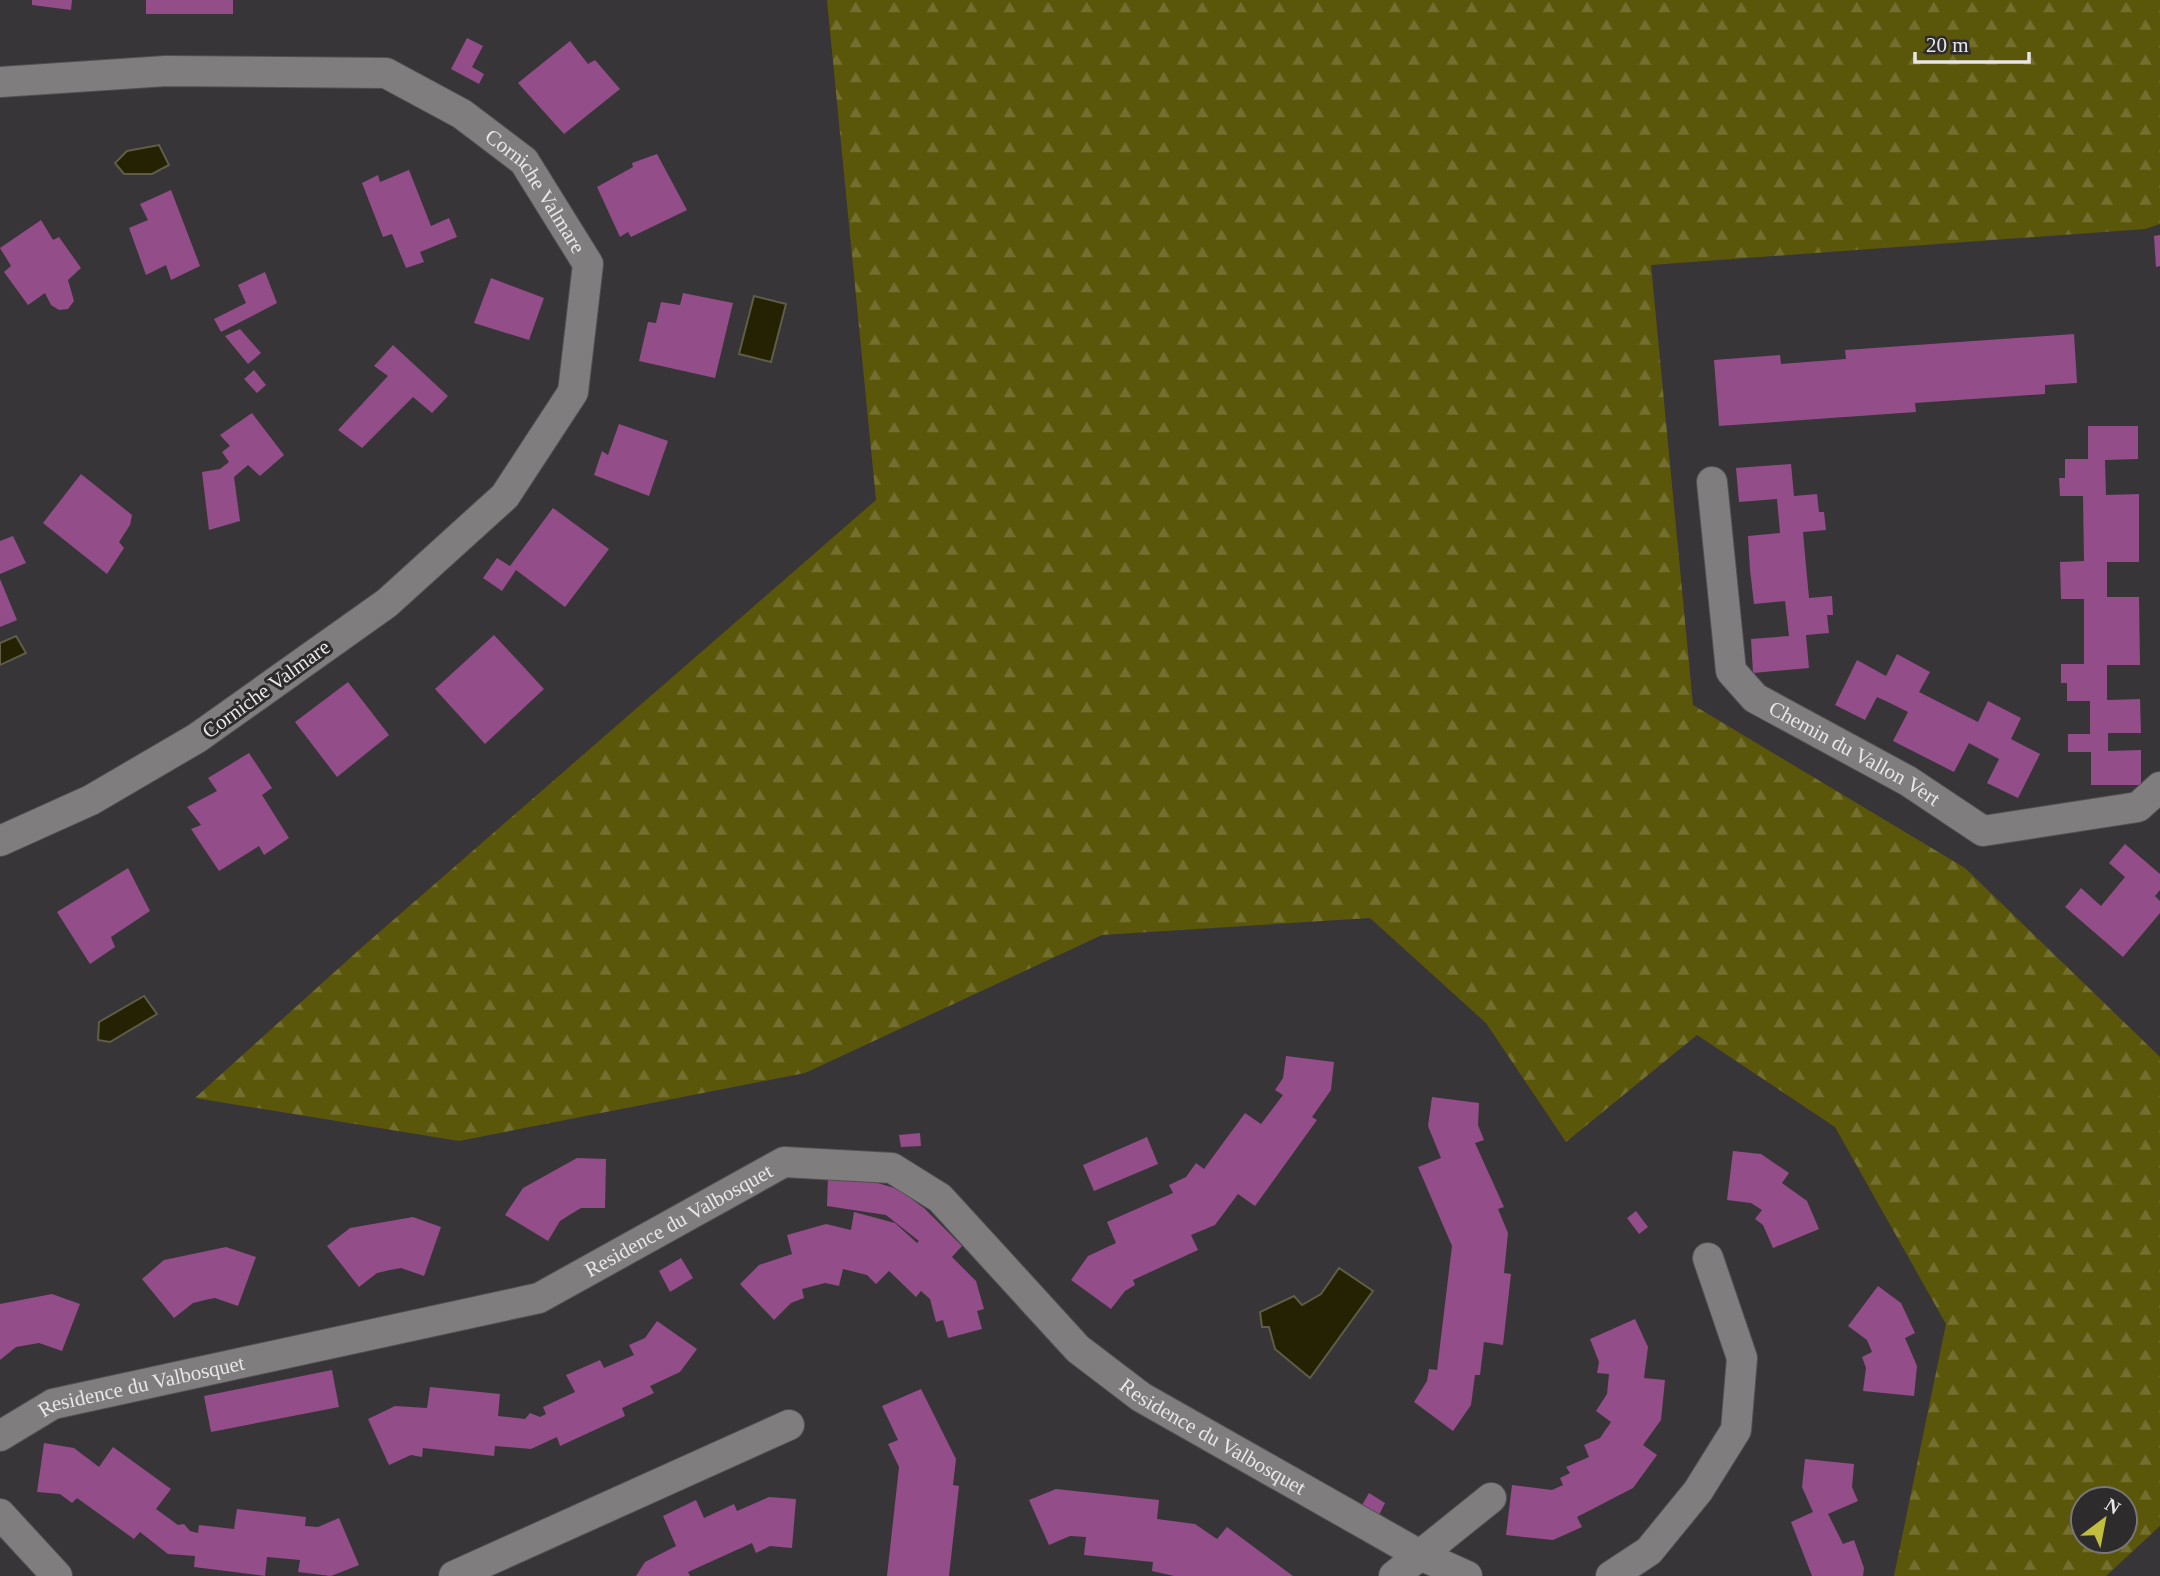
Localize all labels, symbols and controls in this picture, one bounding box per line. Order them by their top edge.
scale bar [1915,21,2029,65]
text: 20 m [1926,33,1969,57]
street label: Corniche Valmare [481,124,590,258]
street label: Corniche Valmare [198,635,334,743]
street label: Chemin du Vallon Vert [1765,696,1945,811]
street label: Residence du Valbosquet [581,1159,777,1282]
street label: Residence du Valbosquet [34,1351,247,1422]
street label: Residence du Valbosquet [1115,1373,1310,1500]
north arrow [2069,1485,2139,1555]
text: N [2101,1493,2124,1519]

